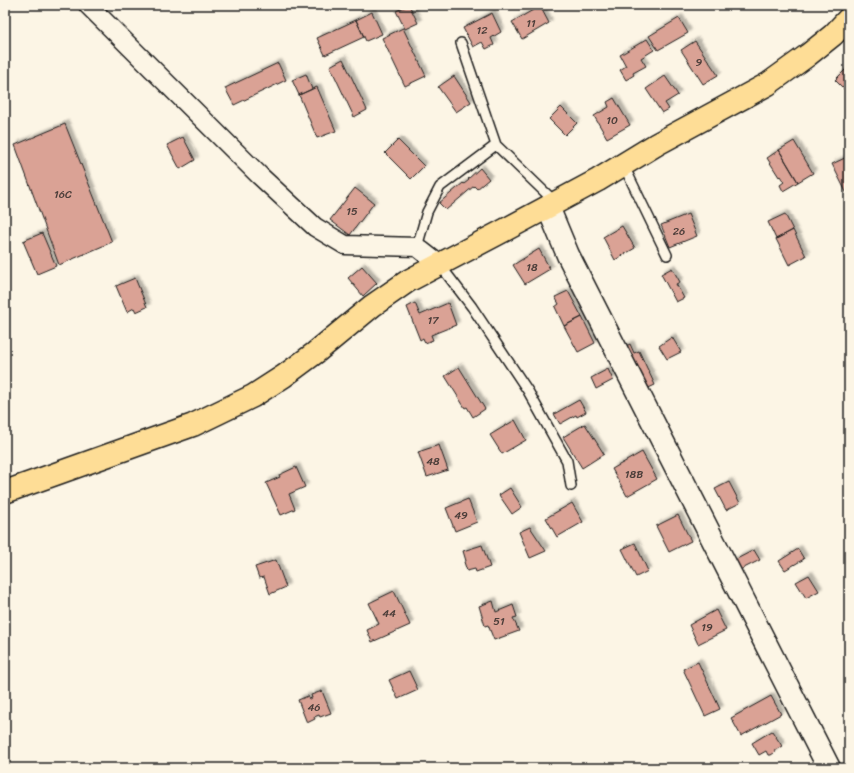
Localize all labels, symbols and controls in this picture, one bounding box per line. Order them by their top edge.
house number: 11 [526,14,536,33]
house number: 12 [476,21,488,40]
house number: 9 [696,53,703,72]
house number: 10 [606,111,618,130]
house number: 16C [54,185,72,204]
house number: 15 [346,202,358,221]
house number: 26 [673,222,685,241]
house number: 18 [526,258,538,277]
house number: 17 [428,311,439,330]
house number: 48 [426,452,440,471]
house number: 18B [625,465,643,484]
house number: 49 [454,506,468,525]
house number: 44 [382,604,396,623]
house number: 51 [493,612,505,631]
house number: 19 [701,618,713,637]
house number: 46 [307,698,321,717]

